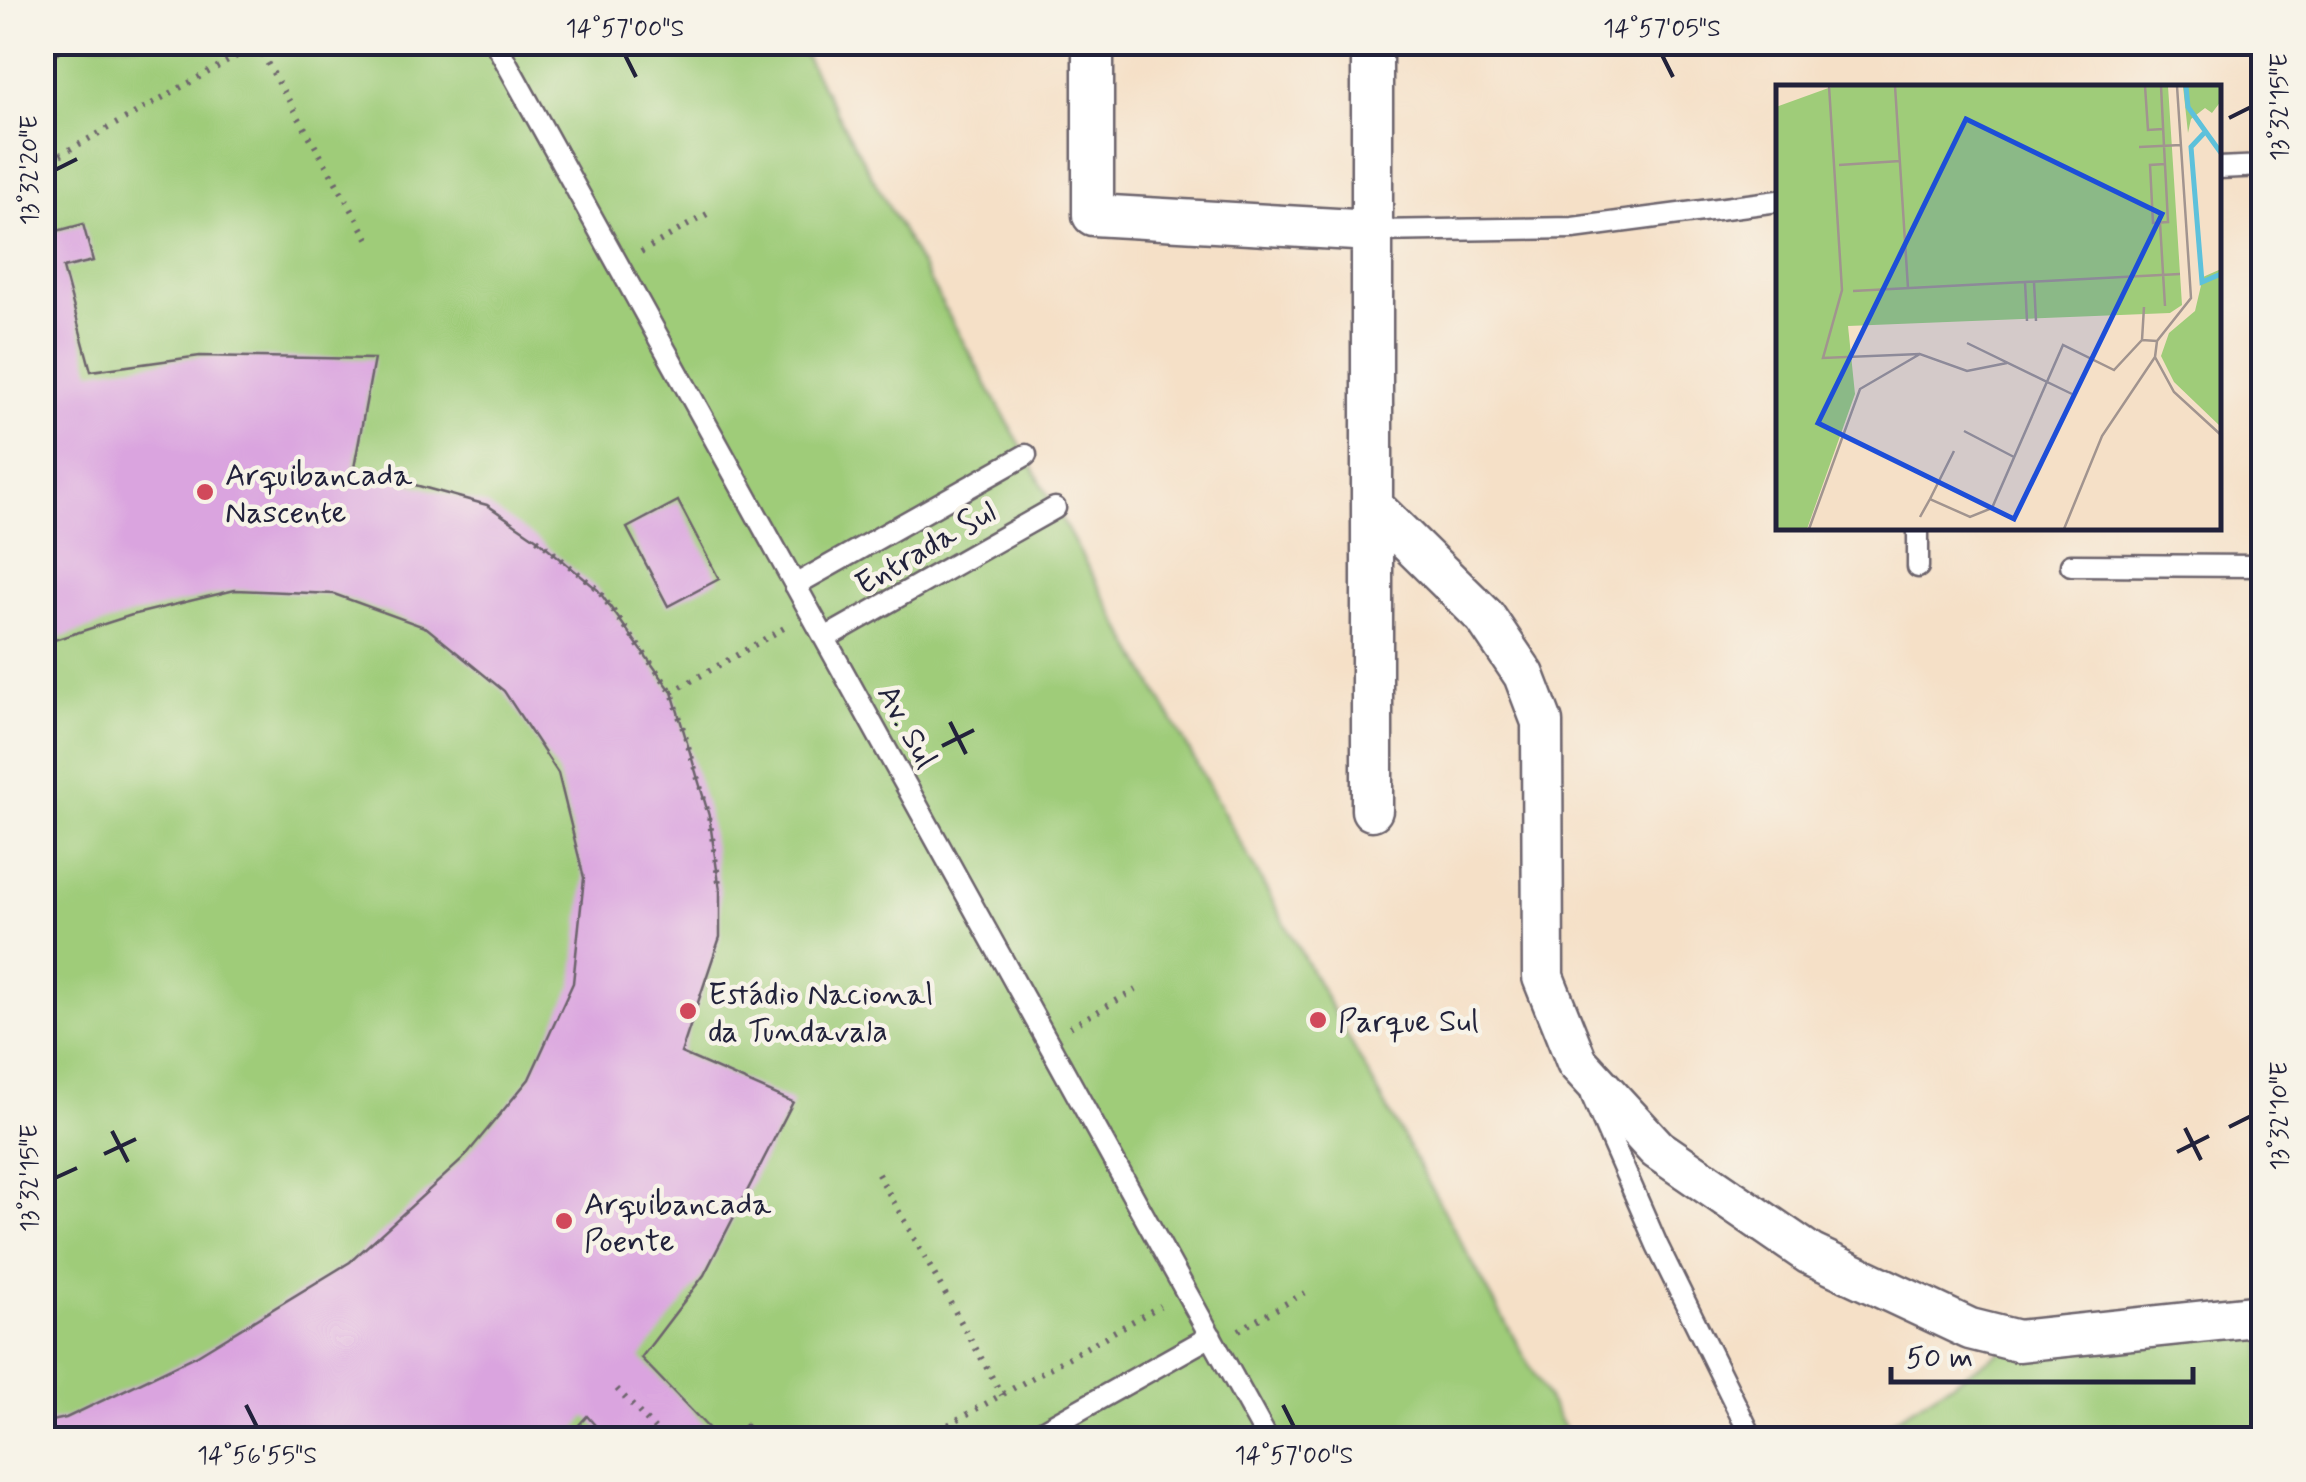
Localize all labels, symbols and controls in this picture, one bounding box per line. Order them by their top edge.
text: 14°57'00"S [566,13,684,46]
text: 14°57'05"S [1603,13,1721,46]
text: 13°32'15"E [2264,53,2297,161]
inset map [1776,85,2221,530]
text: 13°32'20"E [14,115,47,225]
place label: Arquibancada Nascente [225,455,413,534]
marker: Arquibancada Nascente [194,481,216,503]
street label: Entrada Sul [848,492,1004,606]
street label: Av. Sul [866,678,946,776]
place label: Estádio Nacional da Tundavala [708,974,933,1053]
marker: Estádio Nacional da Tundavala [677,1000,699,1022]
place label: Parque Sul [1338,1001,1479,1043]
marker: Parque Sul [1307,1009,1329,1031]
text: 13°32'10"E [2264,1061,2297,1171]
text: 13°32'15"E [14,1124,47,1232]
place label: Arquibancada Poente [584,1184,772,1263]
marker: Arquibancada Poente [553,1210,575,1232]
scale bar [1891,1322,2194,1384]
text: 50 m [1906,1339,1973,1378]
text: 14°56'55"S [197,1440,317,1473]
text: 14°57'00"S [1235,1440,1353,1473]

